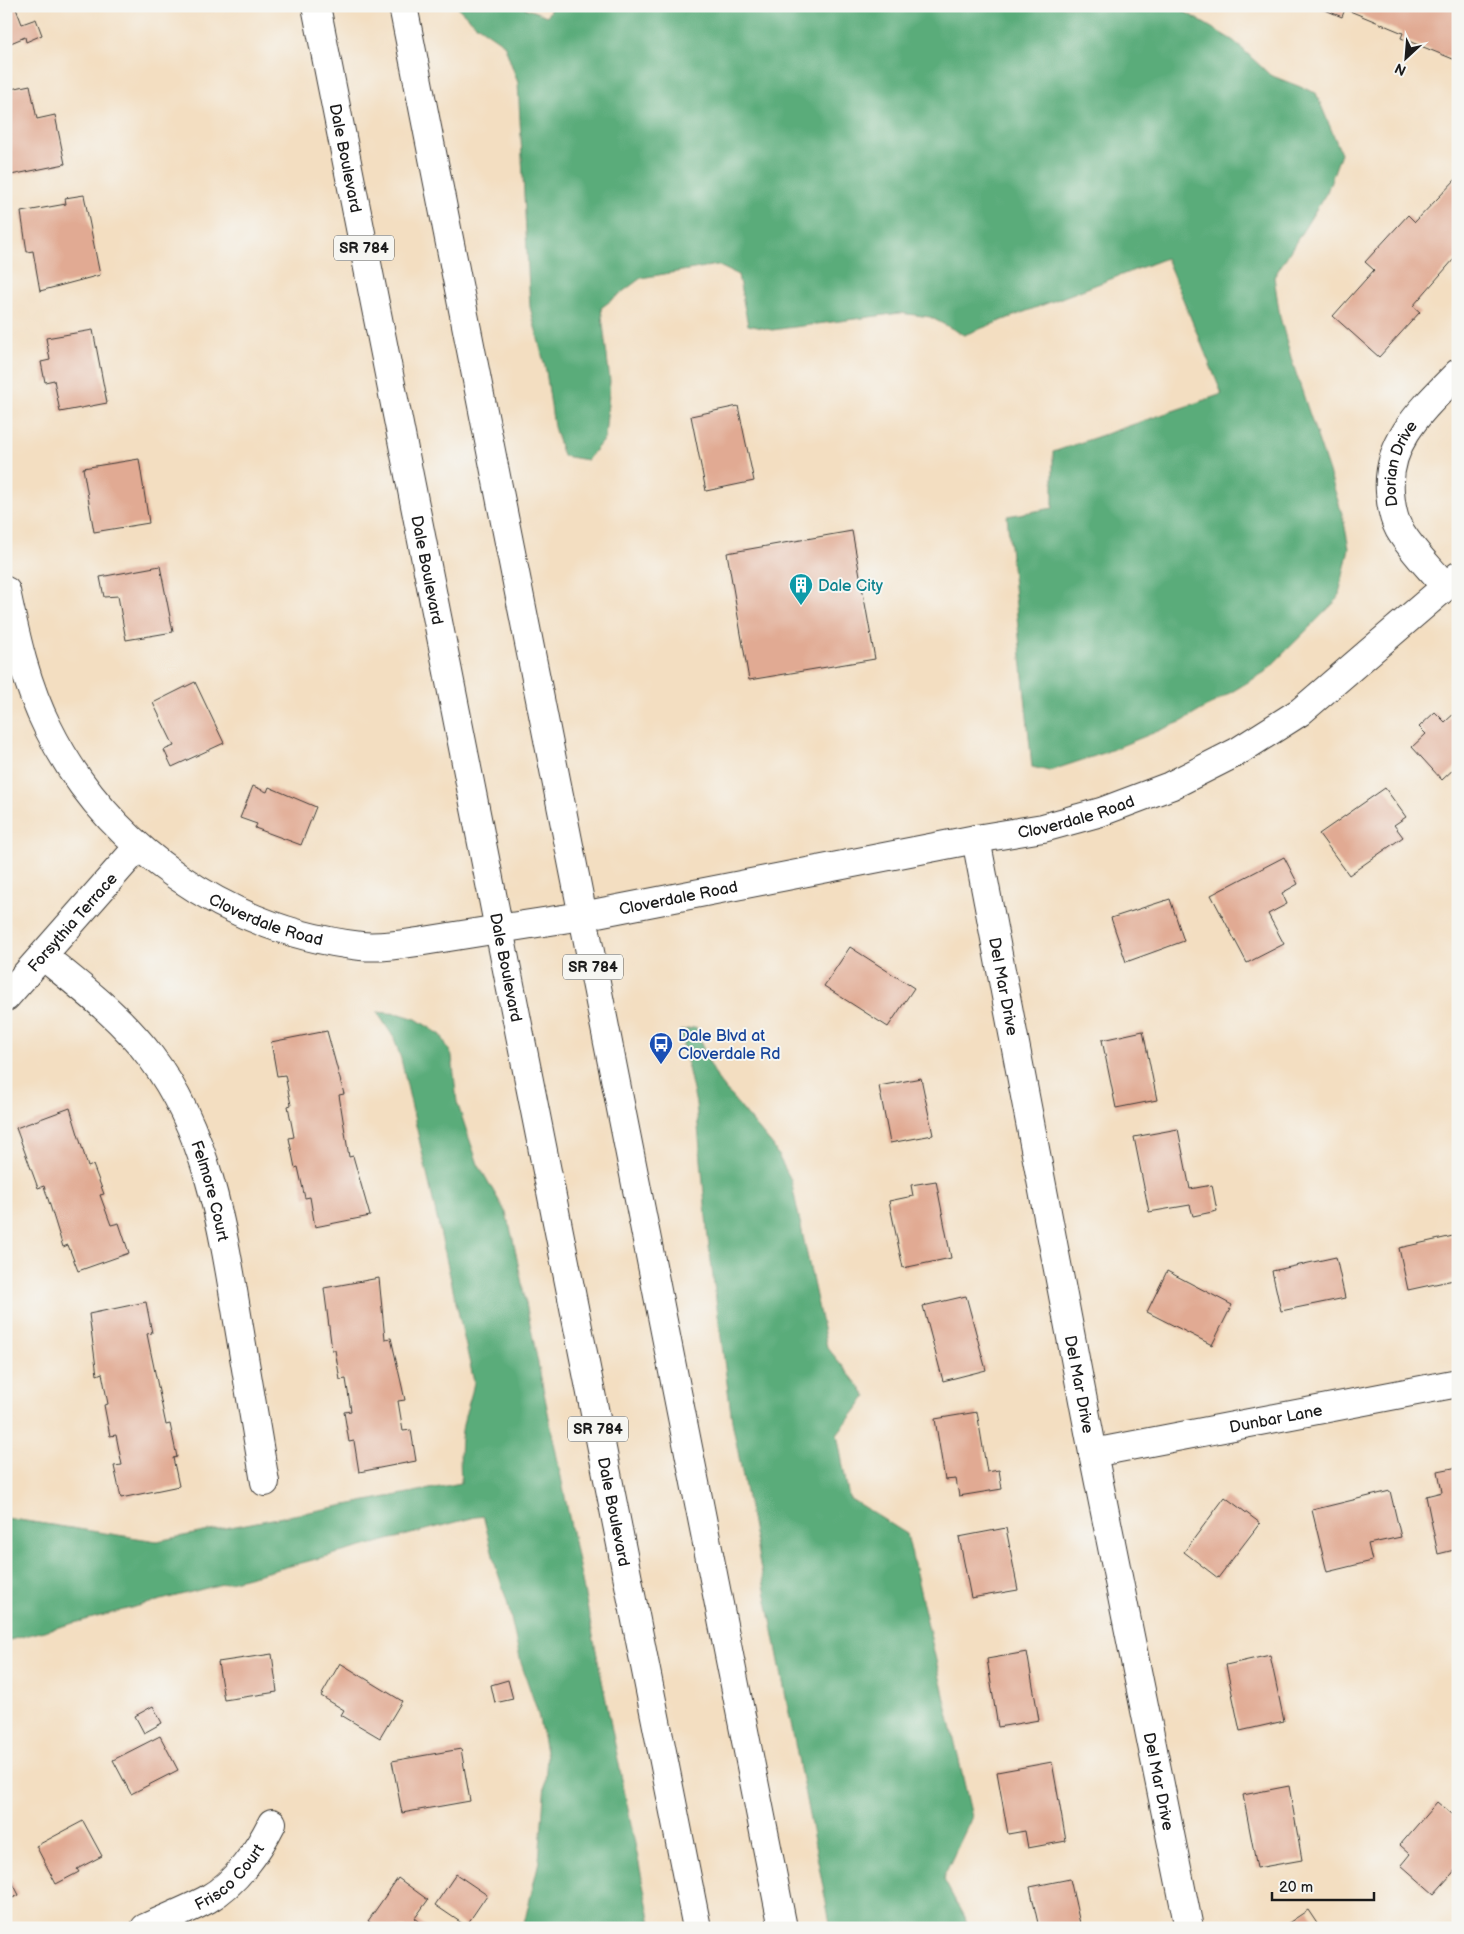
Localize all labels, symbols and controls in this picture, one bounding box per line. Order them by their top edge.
north arrow [1382,32,1432,82]
text: N [1392,59,1409,79]
street label: Dale Boulevard [325,102,365,214]
road number: SR 784 [334,236,394,260]
street label: Dorian Drive [1382,417,1422,508]
street label: Dale Boulevard [406,514,446,626]
building icon: Dale City [788,572,814,606]
place label: Dale City [818,577,884,596]
street label: Cloverdale Road [1016,792,1137,843]
street label: Forsythia Terrace [25,869,122,976]
street label: Cloverdale Road [617,878,739,920]
street label: Cloverdale Road [205,890,325,950]
street label: Dale Boulevard [485,911,525,1024]
street label: Del Mar Drive [984,936,1021,1038]
road number: SR 784 [563,954,623,980]
place label: Dale Blvd at Cloverdale Rd [678,1027,780,1064]
bus stop icon: Dale Blvd at Cloverdale Rd [648,1031,674,1065]
street label: Felmore Court [186,1138,232,1243]
street label: Del Mar Drive [1060,1334,1097,1436]
street label: Dunbar Lane [1228,1401,1325,1438]
road number: SR 784 [568,1416,628,1442]
street label: Dale Boulevard [593,1456,633,1568]
street label: Del Mar Drive [1139,1731,1177,1833]
street label: Frisco Court [192,1841,269,1915]
scale bar [1272,1869,1374,1901]
text: 20 m [1279,1878,1313,1897]

